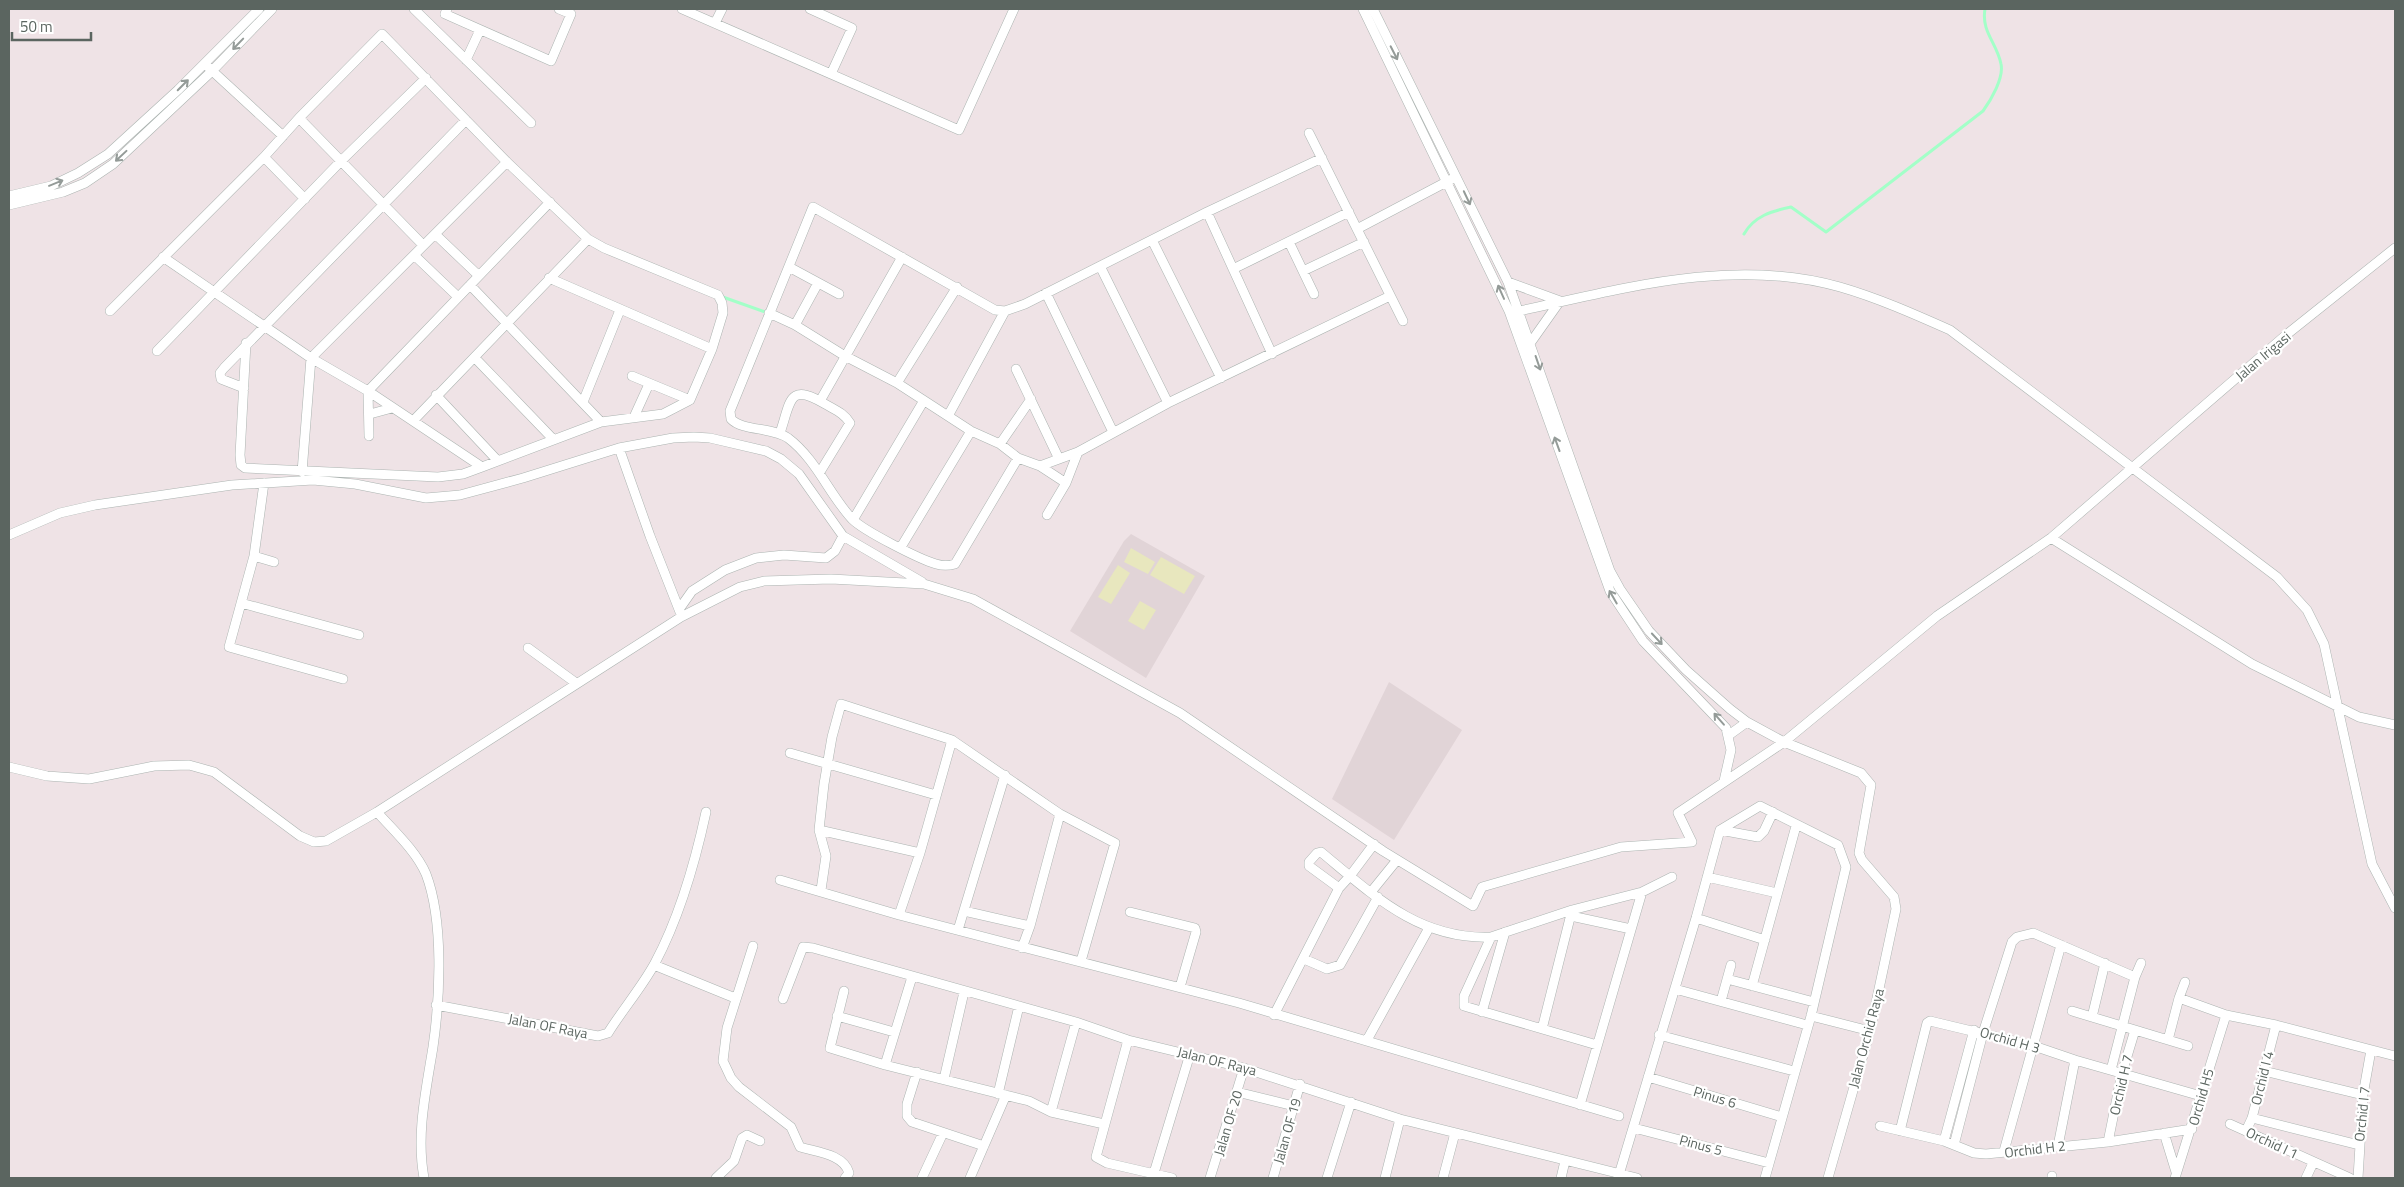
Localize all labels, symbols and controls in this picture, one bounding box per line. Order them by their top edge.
scale bar [12,10,91,42]
text: 50 m [20,15,53,38]
one-way arrow [232,37,244,50]
one-way arrow [1389,45,1399,60]
one-way arrow [177,79,190,91]
one-way arrow [115,150,127,162]
one-way arrow [48,178,63,188]
one-way arrow [1462,190,1472,205]
one-way arrow [1495,285,1505,300]
street label: Jalan Irigasi [2230,326,2295,385]
one-way arrow [1534,355,1543,370]
one-way arrow [1552,437,1561,452]
one-way arrow [1608,590,1618,604]
one-way arrow [1651,632,1663,645]
one-way arrow [1713,712,1725,725]
street label: Jalan Orchid Raya [1842,986,1889,1090]
street label: Jalan OF Raya [506,1007,590,1044]
street label: Orchid H 3 [1978,1021,2043,1058]
street label: Jalan OF Raya [1175,1041,1259,1080]
street label: Orchid I 4 [2245,1048,2278,1107]
street label: Orchid H 7 [2103,1053,2138,1117]
street label: Orchid H5 [2182,1066,2219,1128]
street label: Pinus 6 [1691,1080,1739,1113]
street label: Orchid I 7 [2348,1085,2375,1143]
street label: Jalan OF 20 [1208,1087,1247,1158]
street label: Jalan OF 19 [1267,1095,1306,1166]
street label: Orchid I 1 [2243,1121,2302,1164]
street label: Pinus 5 [1677,1129,1725,1160]
street label: Orchid H 2 [2003,1134,2067,1163]

